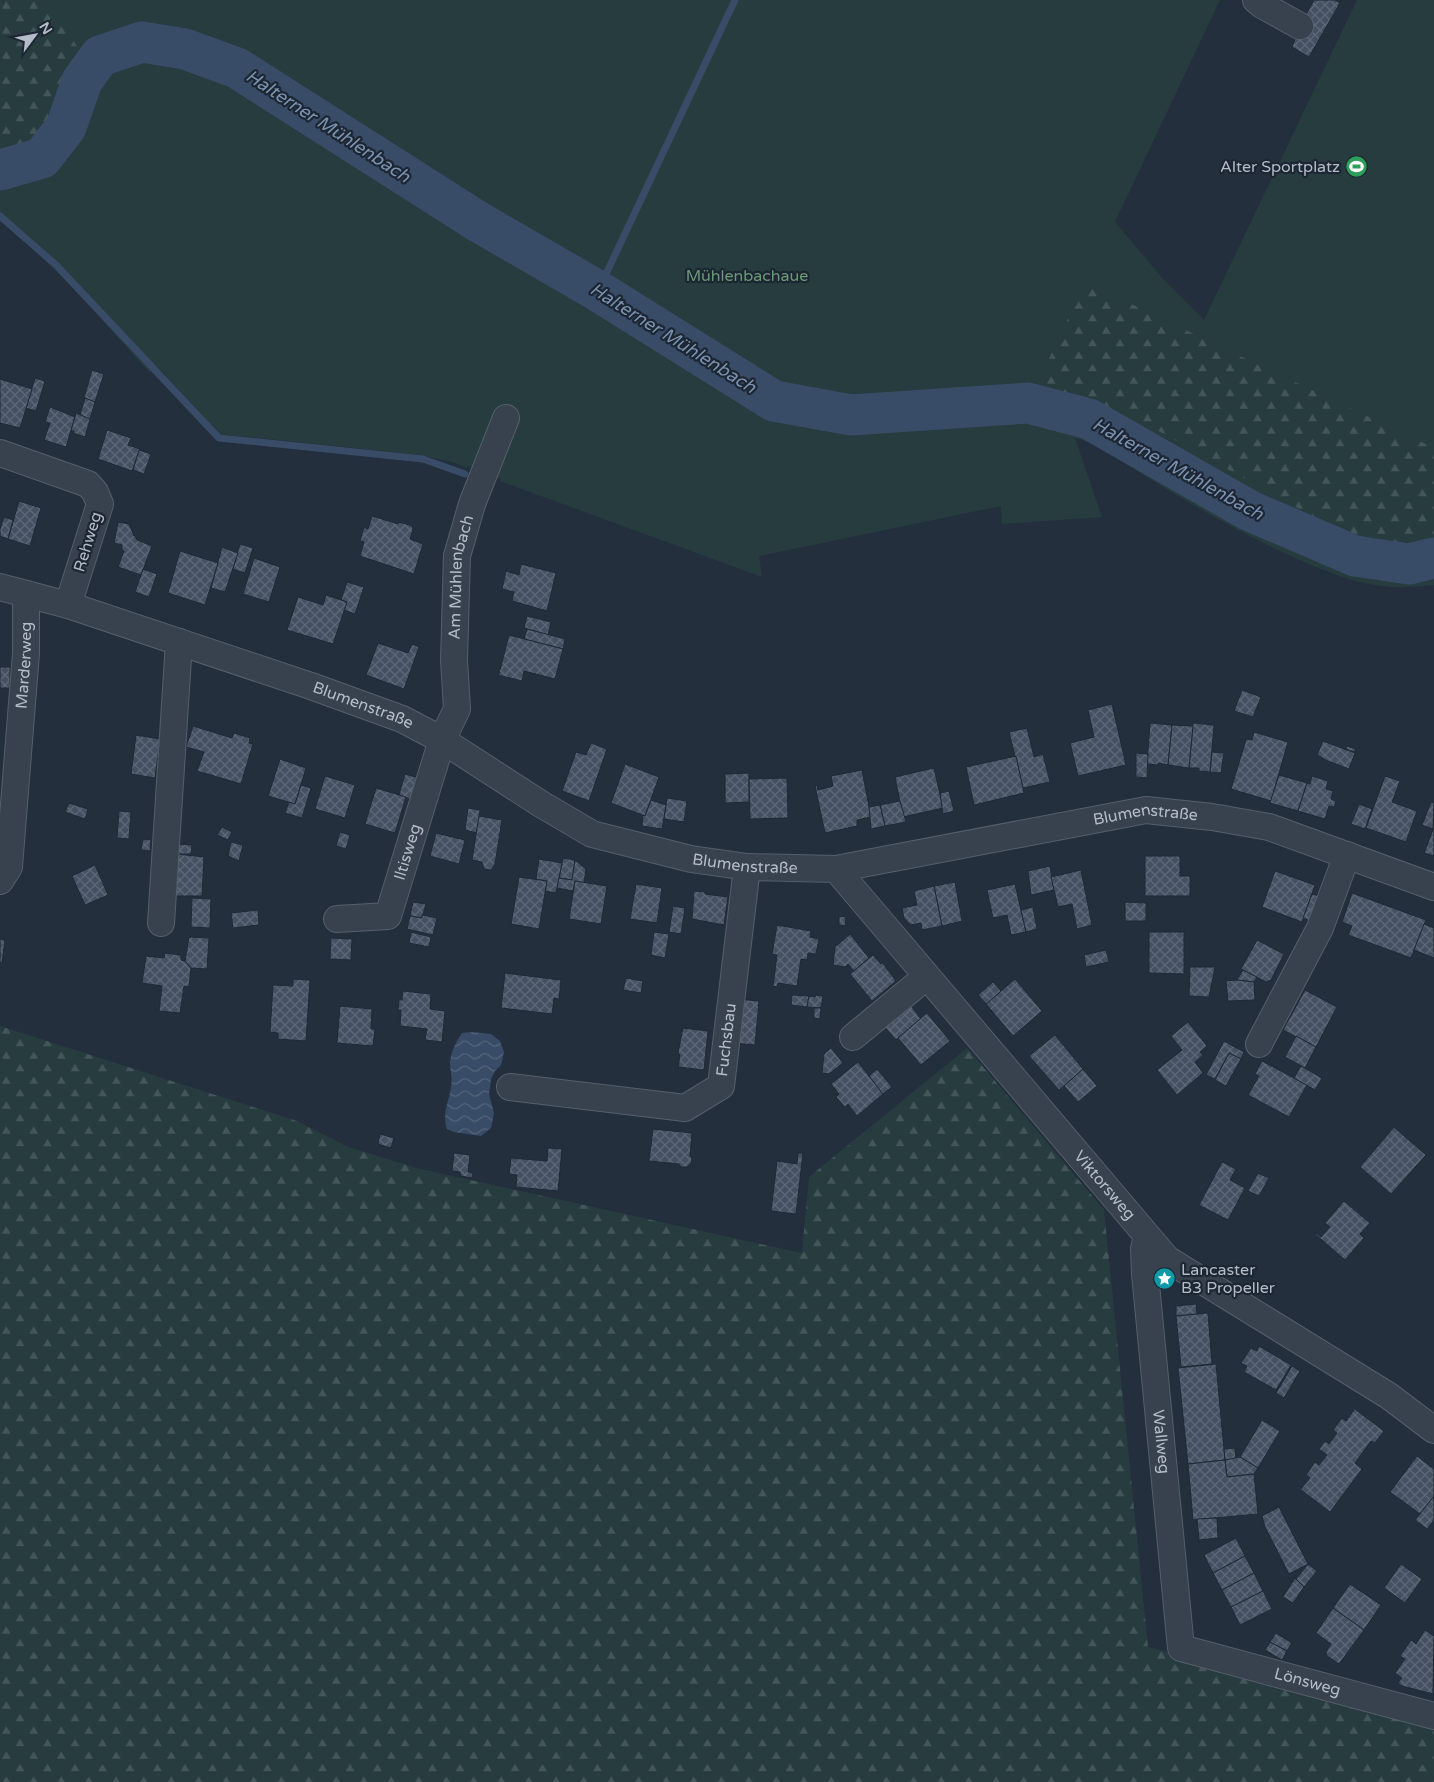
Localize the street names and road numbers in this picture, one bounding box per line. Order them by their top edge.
street label: Rehweg [69,510,107,574]
street label: Am Mühlenbach [445,513,478,640]
street label: Marderweg [12,622,36,710]
street label: Blumenstraße [310,677,417,733]
street label: Blumenstraße [1091,799,1199,830]
street label: Iltisweg [390,821,426,883]
street label: Blumenstraße [691,849,798,878]
street label: Fuchsbau [712,1002,741,1078]
street label: Viktorsweg [1069,1147,1140,1224]
street label: Wallweg [1148,1409,1174,1475]
street label: Lönsweg [1272,1663,1343,1700]

